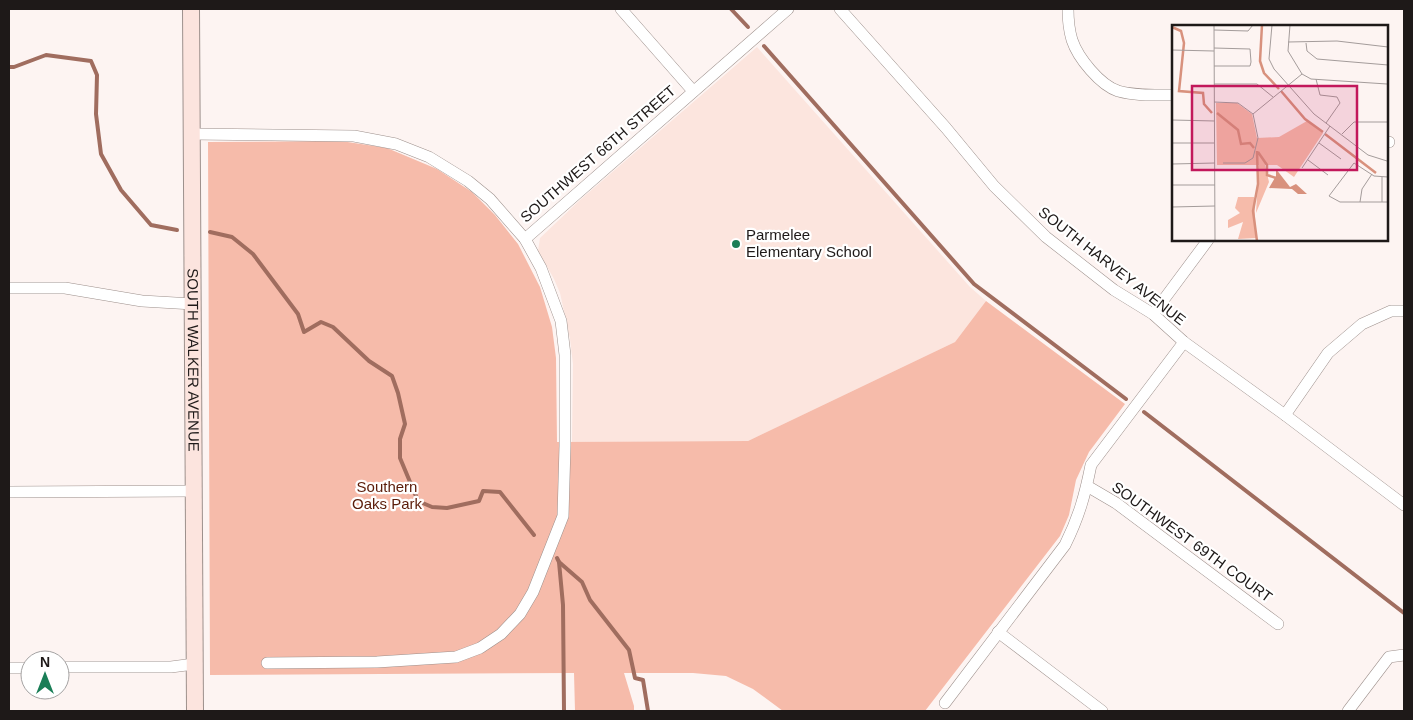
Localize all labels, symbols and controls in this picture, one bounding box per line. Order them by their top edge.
inset map [1172,25,1388,241]
street label: SOUTHWEST 66TH STREET [517,82,679,226]
street label: SOUTH HARVEY AVENUE [1035,203,1189,328]
place label: Parmelee Elementary School [746,226,872,260]
marker: Parmelee Elementary School [730,238,742,250]
street label: SOUTH WALKER AVENUE [184,268,203,452]
park label: Southern Oaks Park [352,478,423,512]
street label: SOUTHWEST 69TH COURT [1109,478,1276,605]
north arrow [20,650,70,700]
text: N [40,654,50,670]

